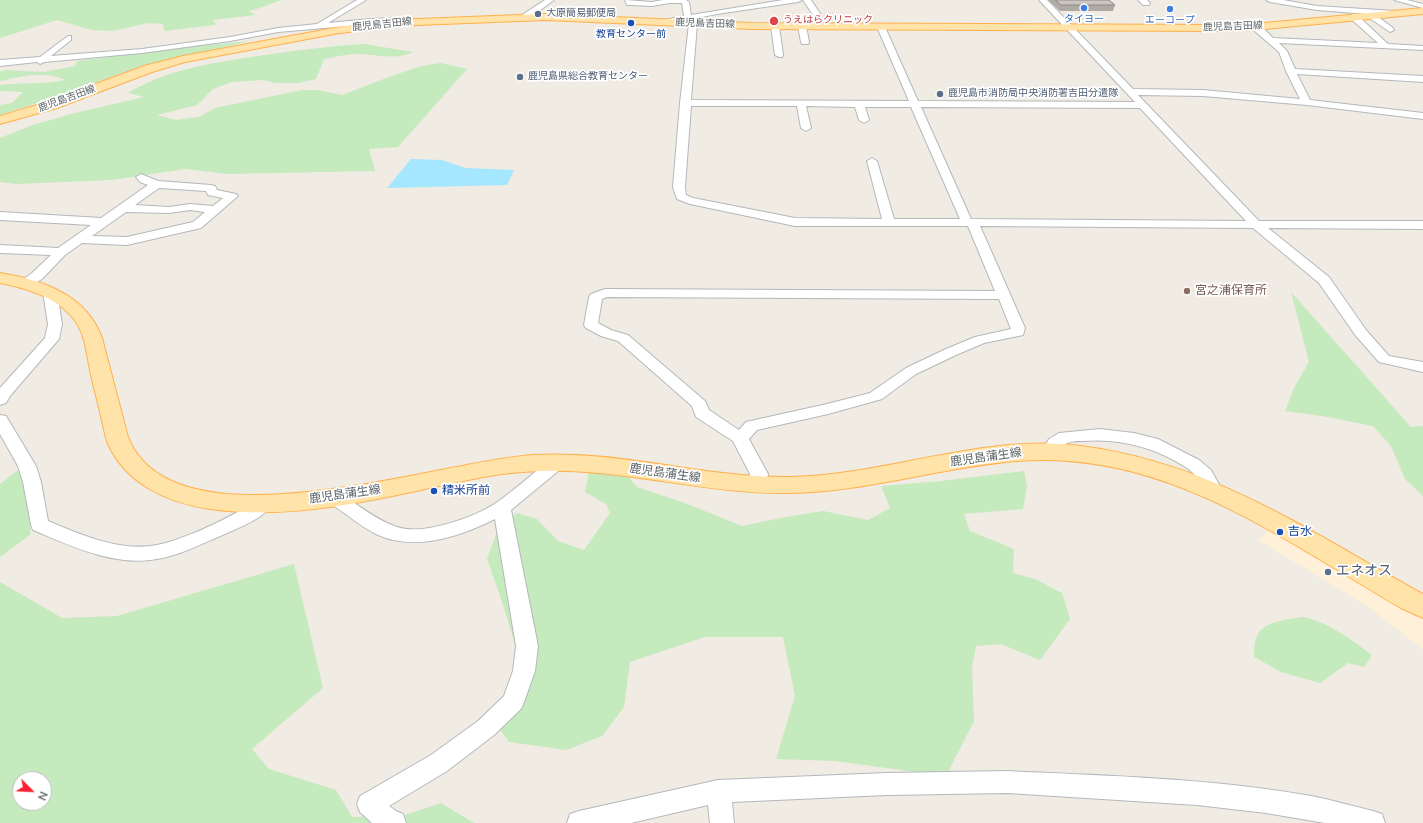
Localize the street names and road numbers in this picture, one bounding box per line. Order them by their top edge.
street label: 鹿児島吉田線 [352,16,412,34]
street label: 鹿児島吉田線 [675,17,735,31]
street label: 鹿児島吉田線 [1203,20,1263,34]
street label: 鹿児島吉田線 [37,83,97,115]
street label: 鹿児島蒲生線 [949,446,1023,470]
street label: 鹿児島蒲生線 [628,462,702,486]
street label: 鹿児島蒲生線 [308,483,382,507]

